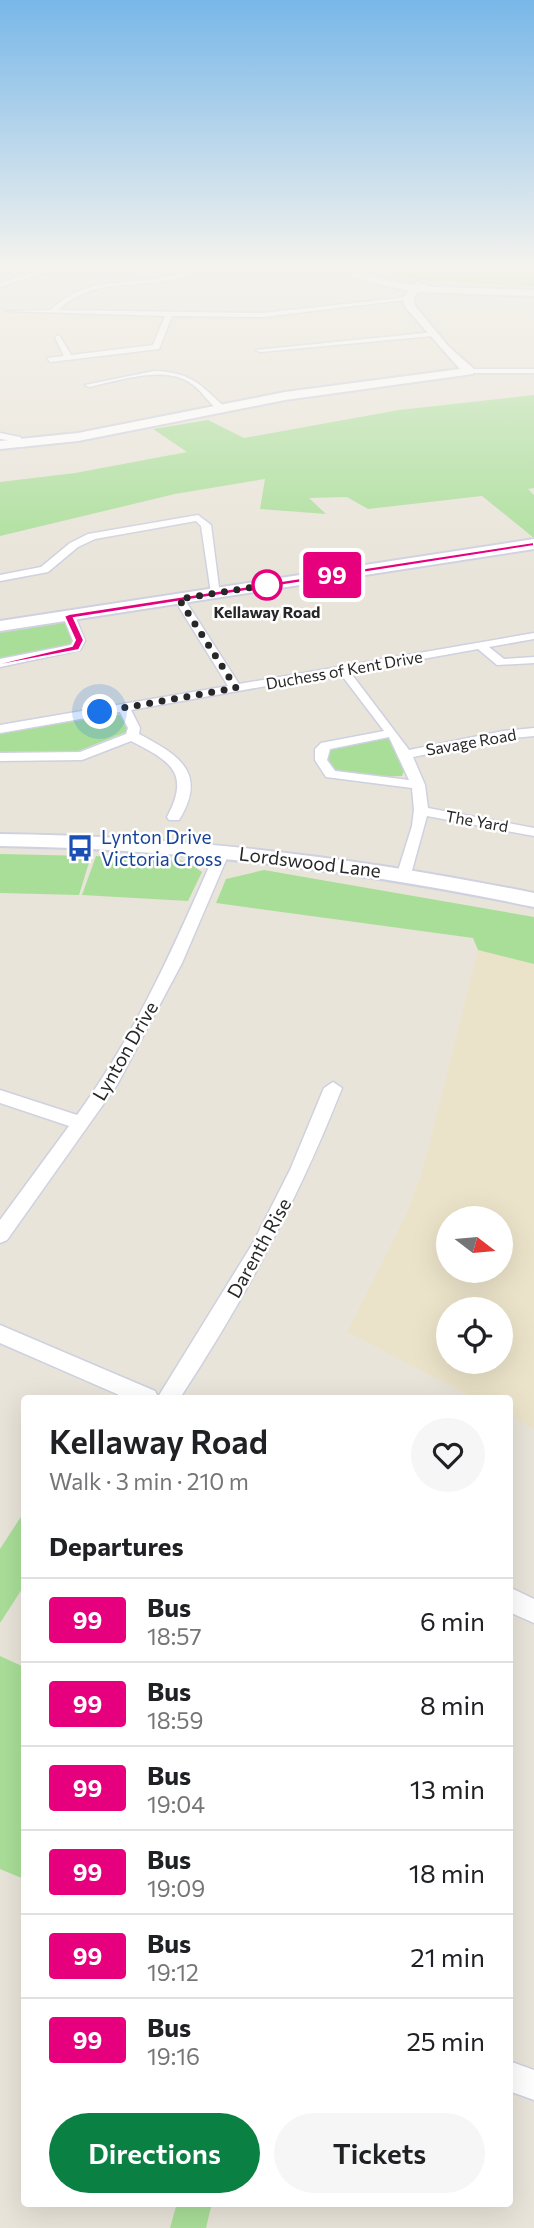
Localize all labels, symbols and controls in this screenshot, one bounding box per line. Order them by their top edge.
line badge: 99 [300,552,364,598]
text: 99 [317,560,347,589]
marker: Kellaway Road [252,570,282,600]
place label: Kellaway Road [214,602,320,621]
street label: Duchess of Kent Drive [264,646,424,693]
your location [82,694,117,729]
street label: Savage Road [424,724,518,759]
street label: The Yard [444,806,510,835]
place label: Lynton Drive Victoria Cross [101,825,222,870]
bus stop icon: Lynton Drive Victoria Cross [65,833,95,863]
street label: Lordswood Lane [238,841,382,882]
street label: Lynton Drive [87,997,162,1104]
street label: Darenth Rise [222,1194,295,1302]
north arrow [436,1206,513,1283]
map controls [436,1206,513,1374]
button: locate [436,1297,513,1374]
button: heart [411,1418,485,1492]
text: Kellaway Road [49,1420,268,1461]
text: Walk · 3 min · 210 m [49,1467,249,1495]
text: Departures [49,1530,184,1561]
text: Bus [147,1591,191,1622]
text: 99 [73,1605,102,1634]
text: 6 min [420,1605,485,1636]
text: 18:57 [147,1622,202,1650]
text: Bus [147,1675,191,1706]
text: 99 [73,1689,102,1718]
text: 8 min [420,1689,485,1720]
text: 18:59 [147,1706,203,1734]
text: Bus [147,1759,191,1790]
text: 99 [73,1773,102,1802]
text: 13 min [410,1773,485,1804]
text: 19:04 [147,1790,205,1818]
text: Bus [147,1843,191,1874]
text: 99 [73,1857,102,1886]
text: 18 min [409,1857,485,1888]
text: 19:09 [147,1874,205,1902]
text: Bus [147,1927,191,1958]
text: 99 [73,1941,102,1970]
text: 21 min [410,1941,485,1972]
text: 19:12 [147,1958,199,1986]
text: Bus [147,2011,191,2042]
text: 99 [73,2025,102,2054]
text: 25 min [406,2025,485,2056]
text: 19:16 [147,2042,200,2070]
button: Directions [49,2113,260,2193]
button: Tickets [274,2113,485,2193]

